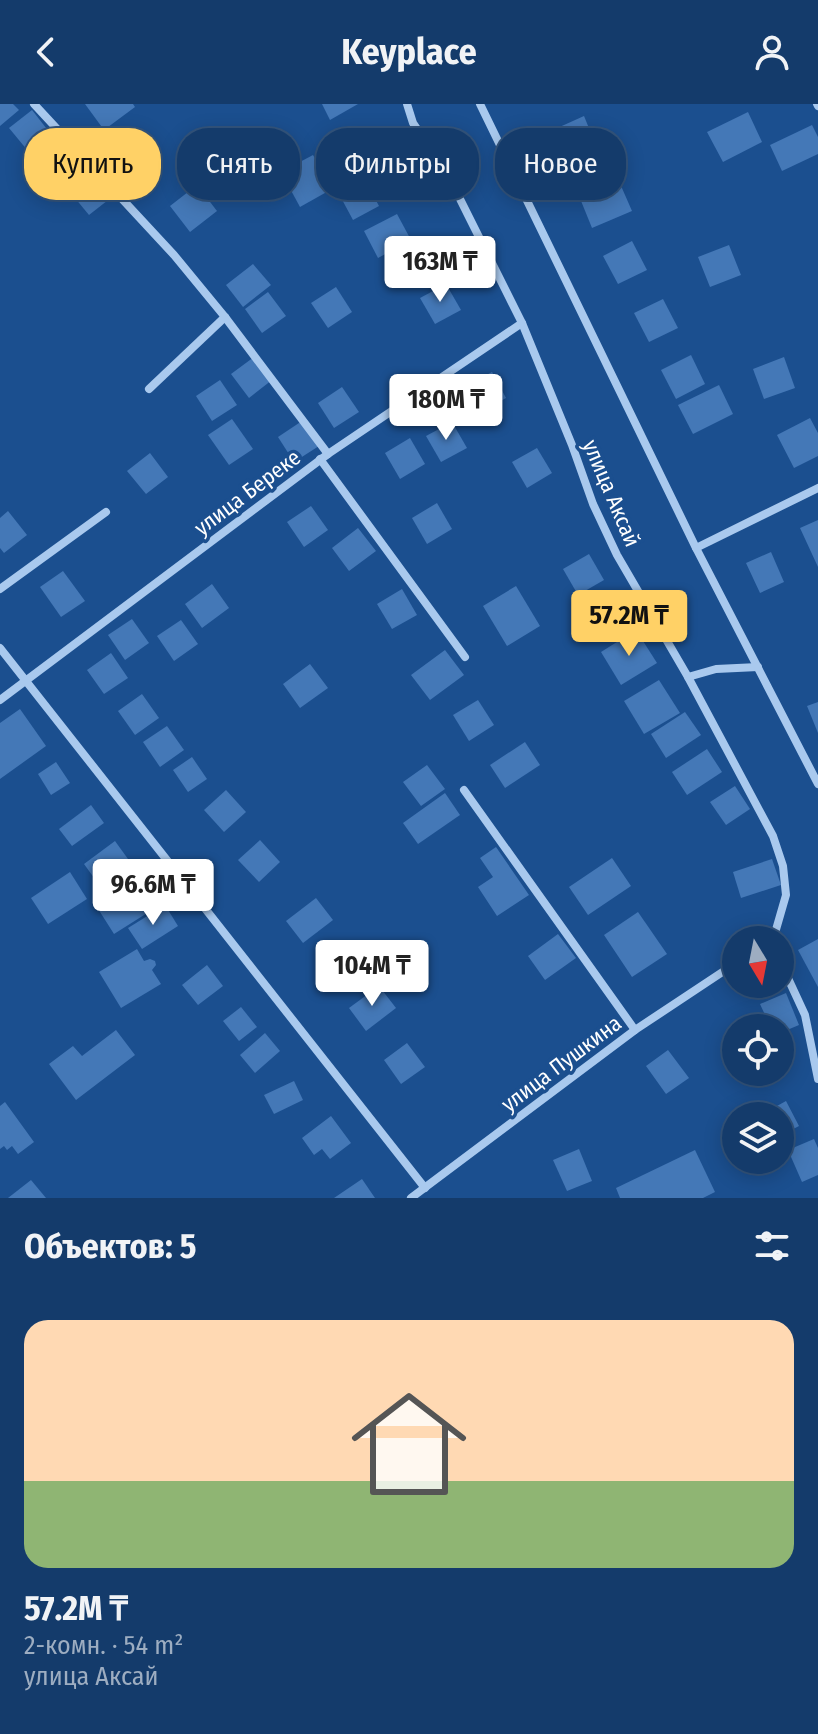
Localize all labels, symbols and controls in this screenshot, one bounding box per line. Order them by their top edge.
icon: back [24,30,68,74]
text: Keyplace [341,30,477,74]
icon: person [750,30,794,74]
chip: Купить [24,128,161,200]
chip: Снять [177,128,300,200]
chip: Фильтры [316,128,479,200]
chip: Новое [495,128,626,200]
pin: 163M ₸ [375,236,505,304]
text: 163M ₸ [402,246,478,277]
pin: 180M ₸ [381,374,511,442]
text: 180M ₸ [407,384,485,415]
street label: улица Аксай [577,436,646,551]
street label: улица Береке [189,444,306,541]
pin: 57.2M ₸ [555,590,703,658]
text: 57.2M ₸ [589,600,669,631]
pin: 96.6M ₸ [79,859,227,927]
text: 96.6M ₸ [111,869,195,900]
north arrow [722,926,794,998]
map controls [722,926,794,1174]
pin: 104M ₸ [307,940,437,1008]
text: 104M ₸ [334,950,410,981]
street label: улица Пушкина [496,1009,627,1117]
button: locate [722,1014,794,1086]
button: layers [722,1102,794,1174]
icon: filters [750,1224,794,1268]
text: Объектов: 5 [24,1226,196,1267]
icon: home [337,1372,481,1516]
text: 57.2M ₸ [24,1588,128,1629]
text: 2-комн. · 54 m² [24,1630,184,1661]
text: улица Аксай [24,1661,158,1692]

